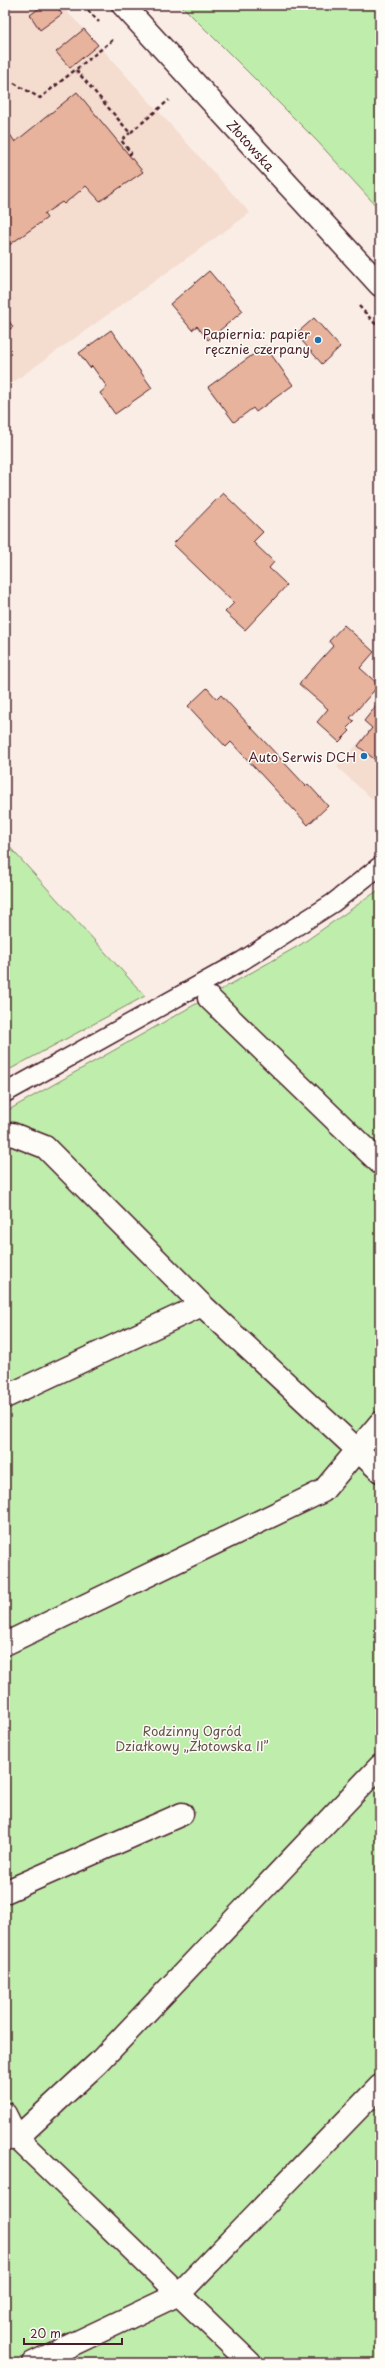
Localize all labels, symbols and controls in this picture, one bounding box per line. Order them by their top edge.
street label: Złotowska [223,115,280,176]
place label: Papiernia: papier ręcznie czerpany [203,324,310,358]
marker: Papiernia: papier ręcznie czerpany [313,335,323,345]
place label: Auto Serwis DCH [249,747,356,766]
marker: Auto Serwis DCH [359,751,369,761]
park label: Rodzinny Ogród Działkowy „Złotowska II” [115,1721,269,1755]
scale bar [24,2320,122,2346]
text: 20 m [30,2324,61,2342]

